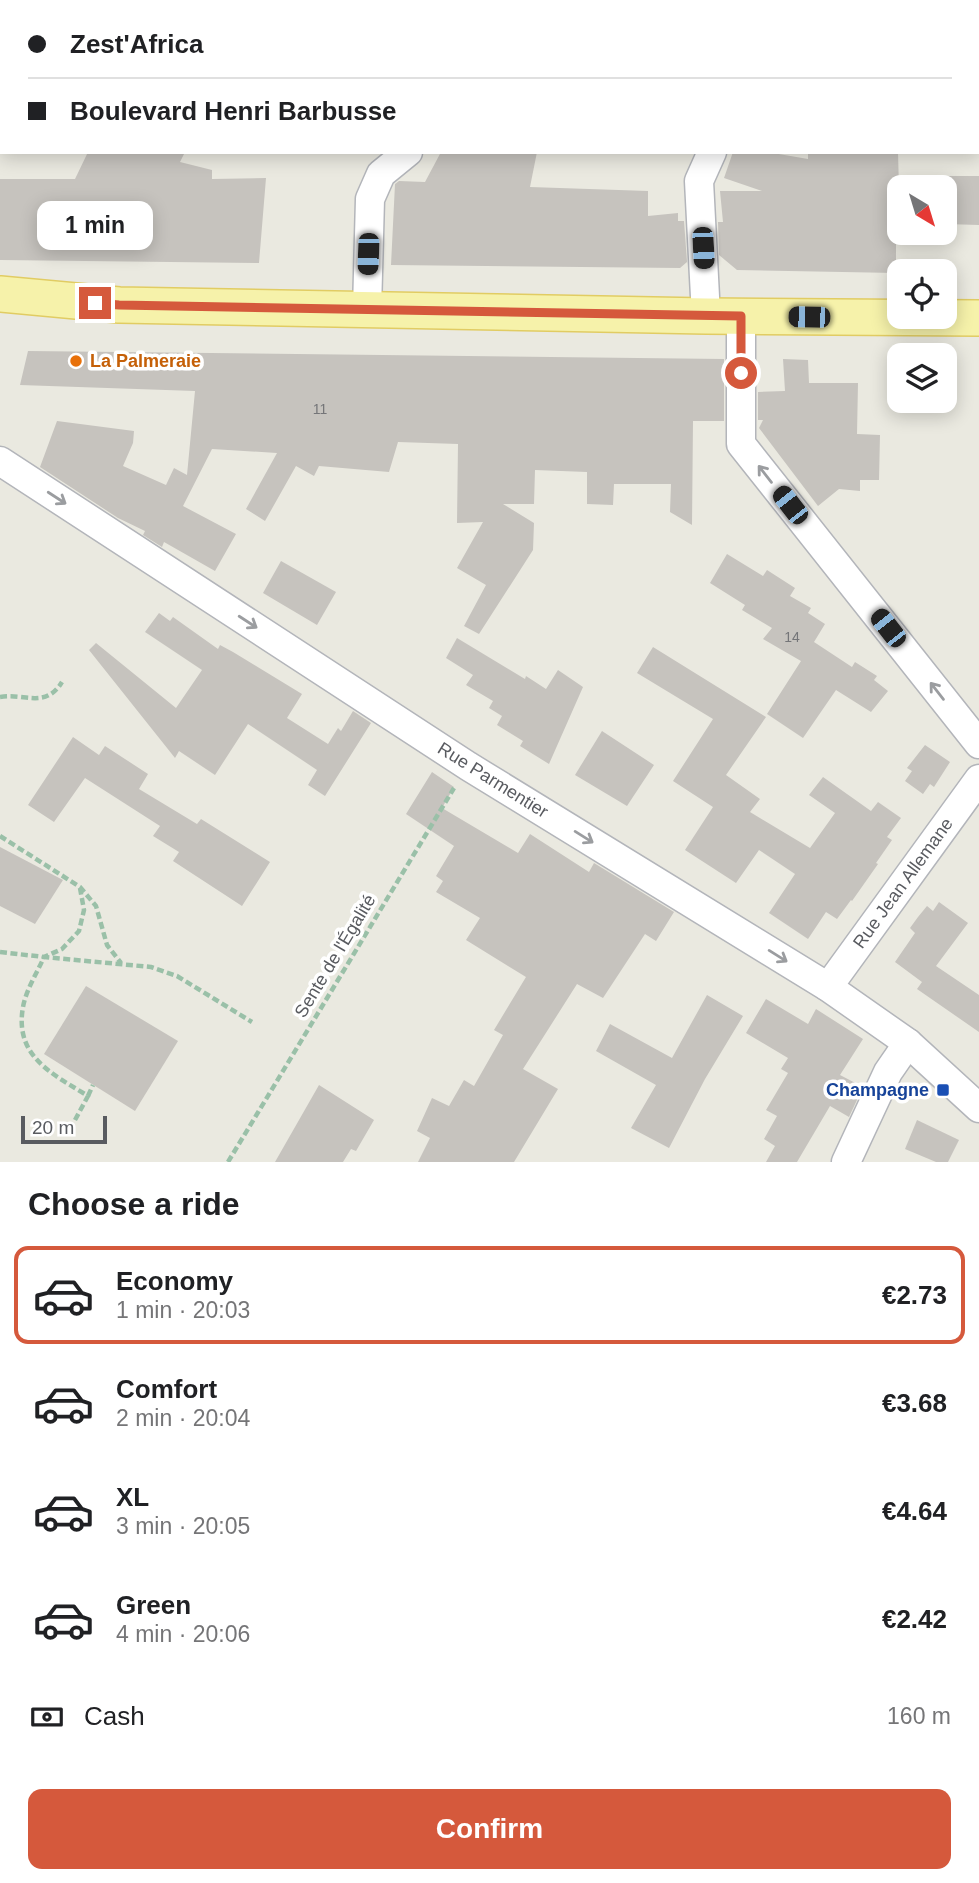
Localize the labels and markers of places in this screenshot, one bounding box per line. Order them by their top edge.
place label: La Palmeraie [90,351,201,371]
marker: La Palmeraie [68,353,84,369]
place label: Champagne [826,1080,929,1100]
marker: Champagne [935,1082,951,1098]

